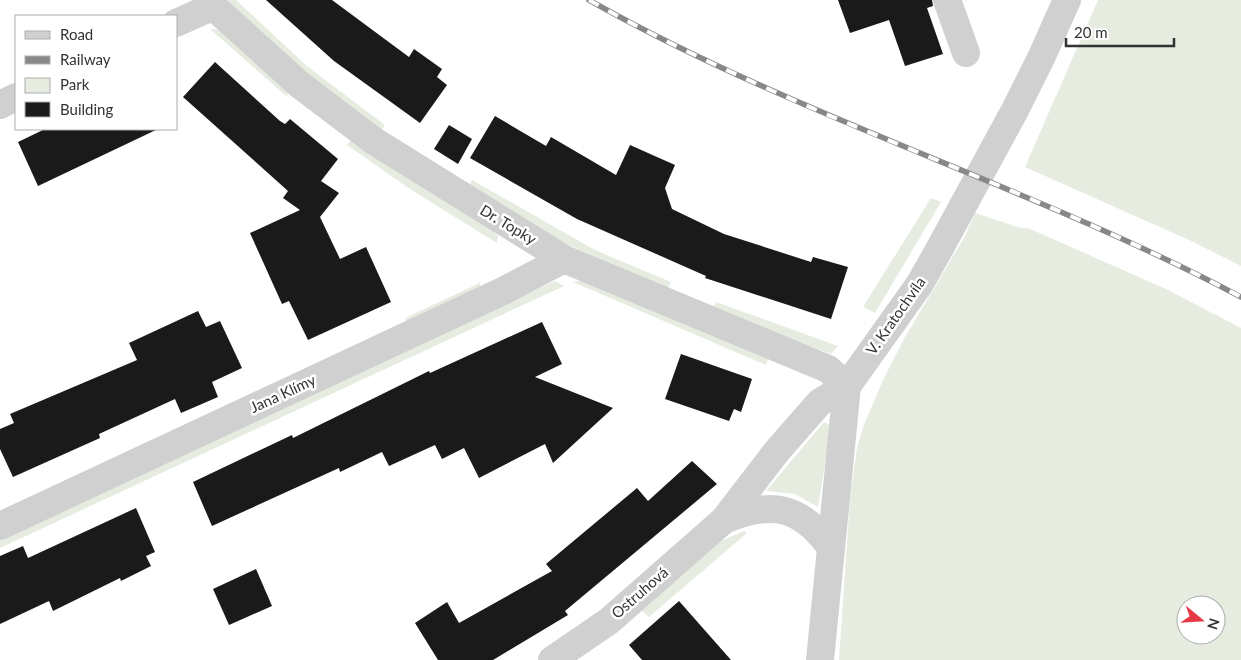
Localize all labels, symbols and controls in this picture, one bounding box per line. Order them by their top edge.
legend [15,15,178,130]
scale bar [1066,15,1174,47]
text: 20 m [1074,23,1108,41]
text: Road [60,25,93,43]
text: Railway [60,50,111,68]
text: Park [60,75,90,93]
text: Building [60,100,113,118]
street label: Dr. Topky [477,200,540,248]
street label: V. Kratochvíla [862,273,929,358]
street label: Jana Klímy [247,370,318,416]
street label: Ostruhová [607,563,671,622]
north arrow [1176,595,1226,645]
text: N [1204,616,1224,632]

